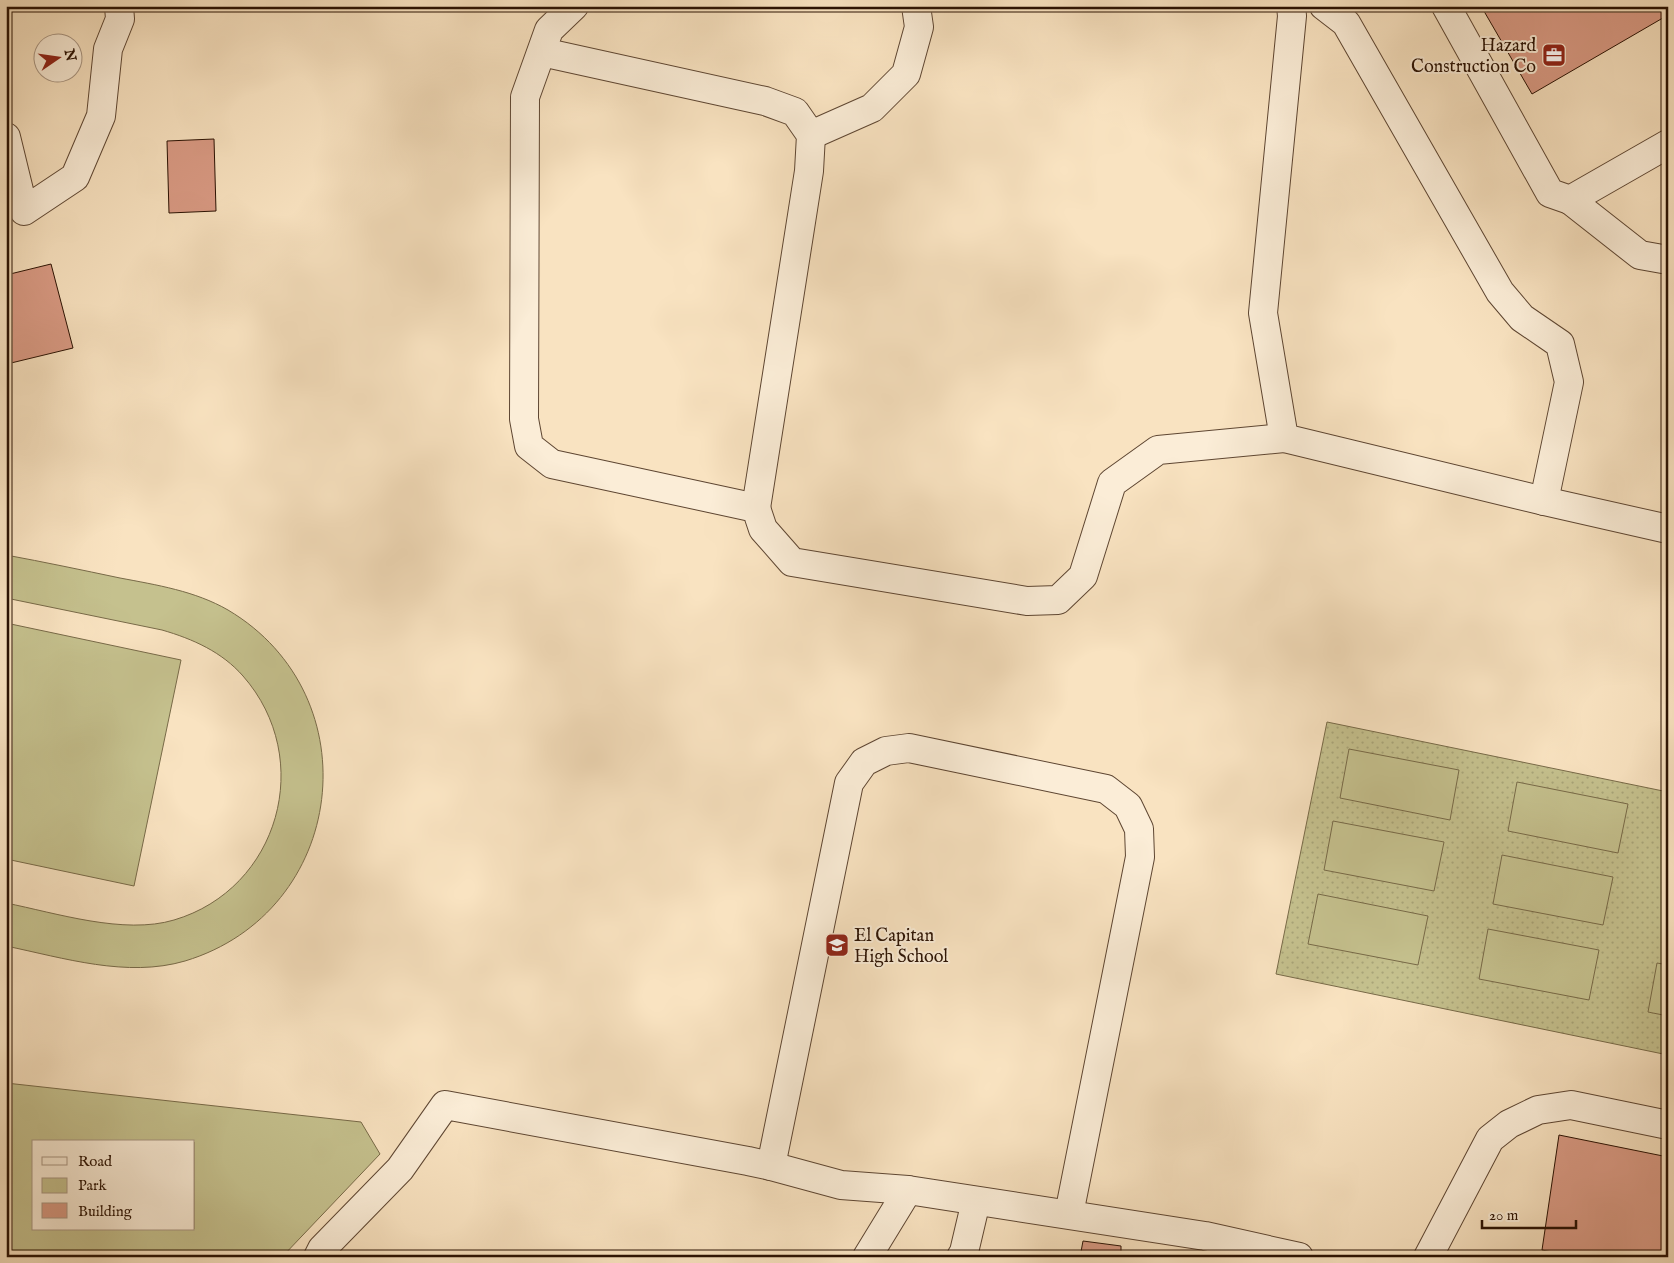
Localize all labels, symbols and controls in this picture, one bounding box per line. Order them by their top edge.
north arrow [32,32,82,82]
place label: Hazard Construction Co [1411,35,1536,79]
office icon: Hazard Construction Co [1541,42,1567,68]
text: N [59,46,80,63]
place label: El Capitan High School [854,925,948,969]
school or university icon: El Capitan High School [824,932,850,958]
legend [32,1140,195,1230]
text: Road [78,1152,113,1171]
text: Park [78,1176,108,1195]
scale bar [1482,1198,1575,1230]
text: Building [78,1202,133,1221]
text: 20 m [1489,1206,1519,1225]

